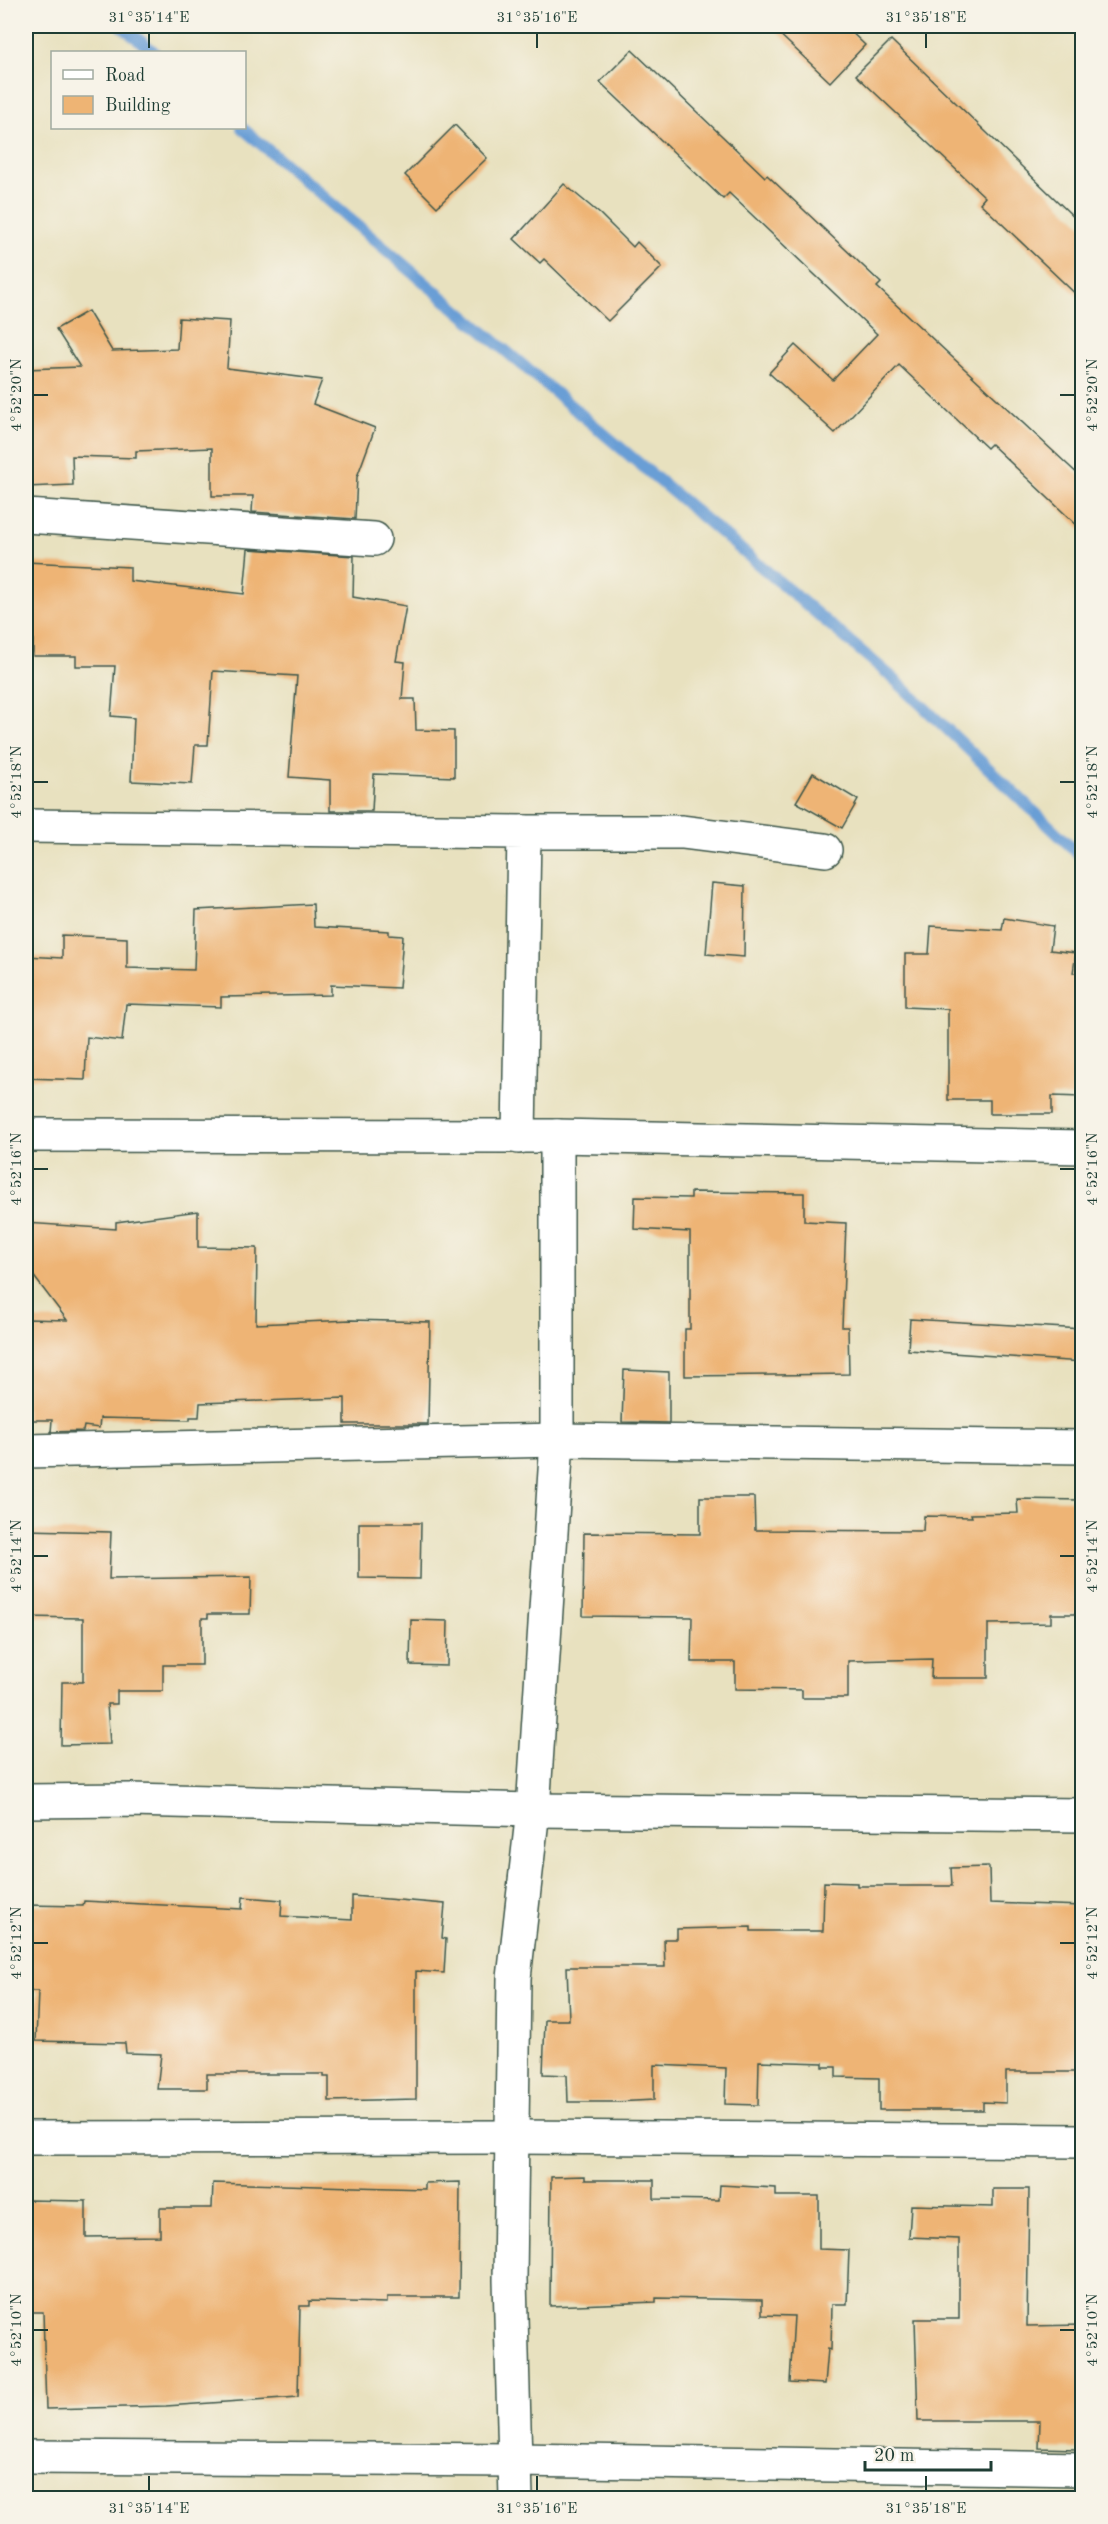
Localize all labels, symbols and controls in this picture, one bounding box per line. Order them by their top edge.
text: 31°35'14"E [109,11,189,26]
text: 31°35'16"E [497,11,577,26]
text: 31°35'18"E [886,11,966,26]
legend [51,51,246,129]
text: Road [105,67,145,85]
text: Building [105,97,171,115]
text: 4°52'20"N [10,358,25,432]
text: 4°52'20"N [1086,358,1101,432]
text: 4°52'18"N [10,745,25,819]
text: 4°52'18"N [1086,745,1101,819]
text: 4°52'16"N [10,1132,25,1206]
text: 4°52'16"N [1086,1132,1101,1206]
text: 4°52'14"N [10,1519,25,1593]
text: 4°52'14"N [1086,1519,1101,1593]
text: 4°52'12"N [10,1906,25,1980]
text: 4°52'12"N [1086,1906,1101,1980]
text: 4°52'10"N [10,2293,25,2367]
text: 4°52'10"N [1086,2293,1101,2367]
scale bar [865,2434,991,2472]
text: 20 m [874,2447,914,2465]
text: 31°35'14"E [109,2502,189,2517]
text: 31°35'16"E [497,2502,577,2517]
text: 31°35'18"E [886,2502,966,2517]

